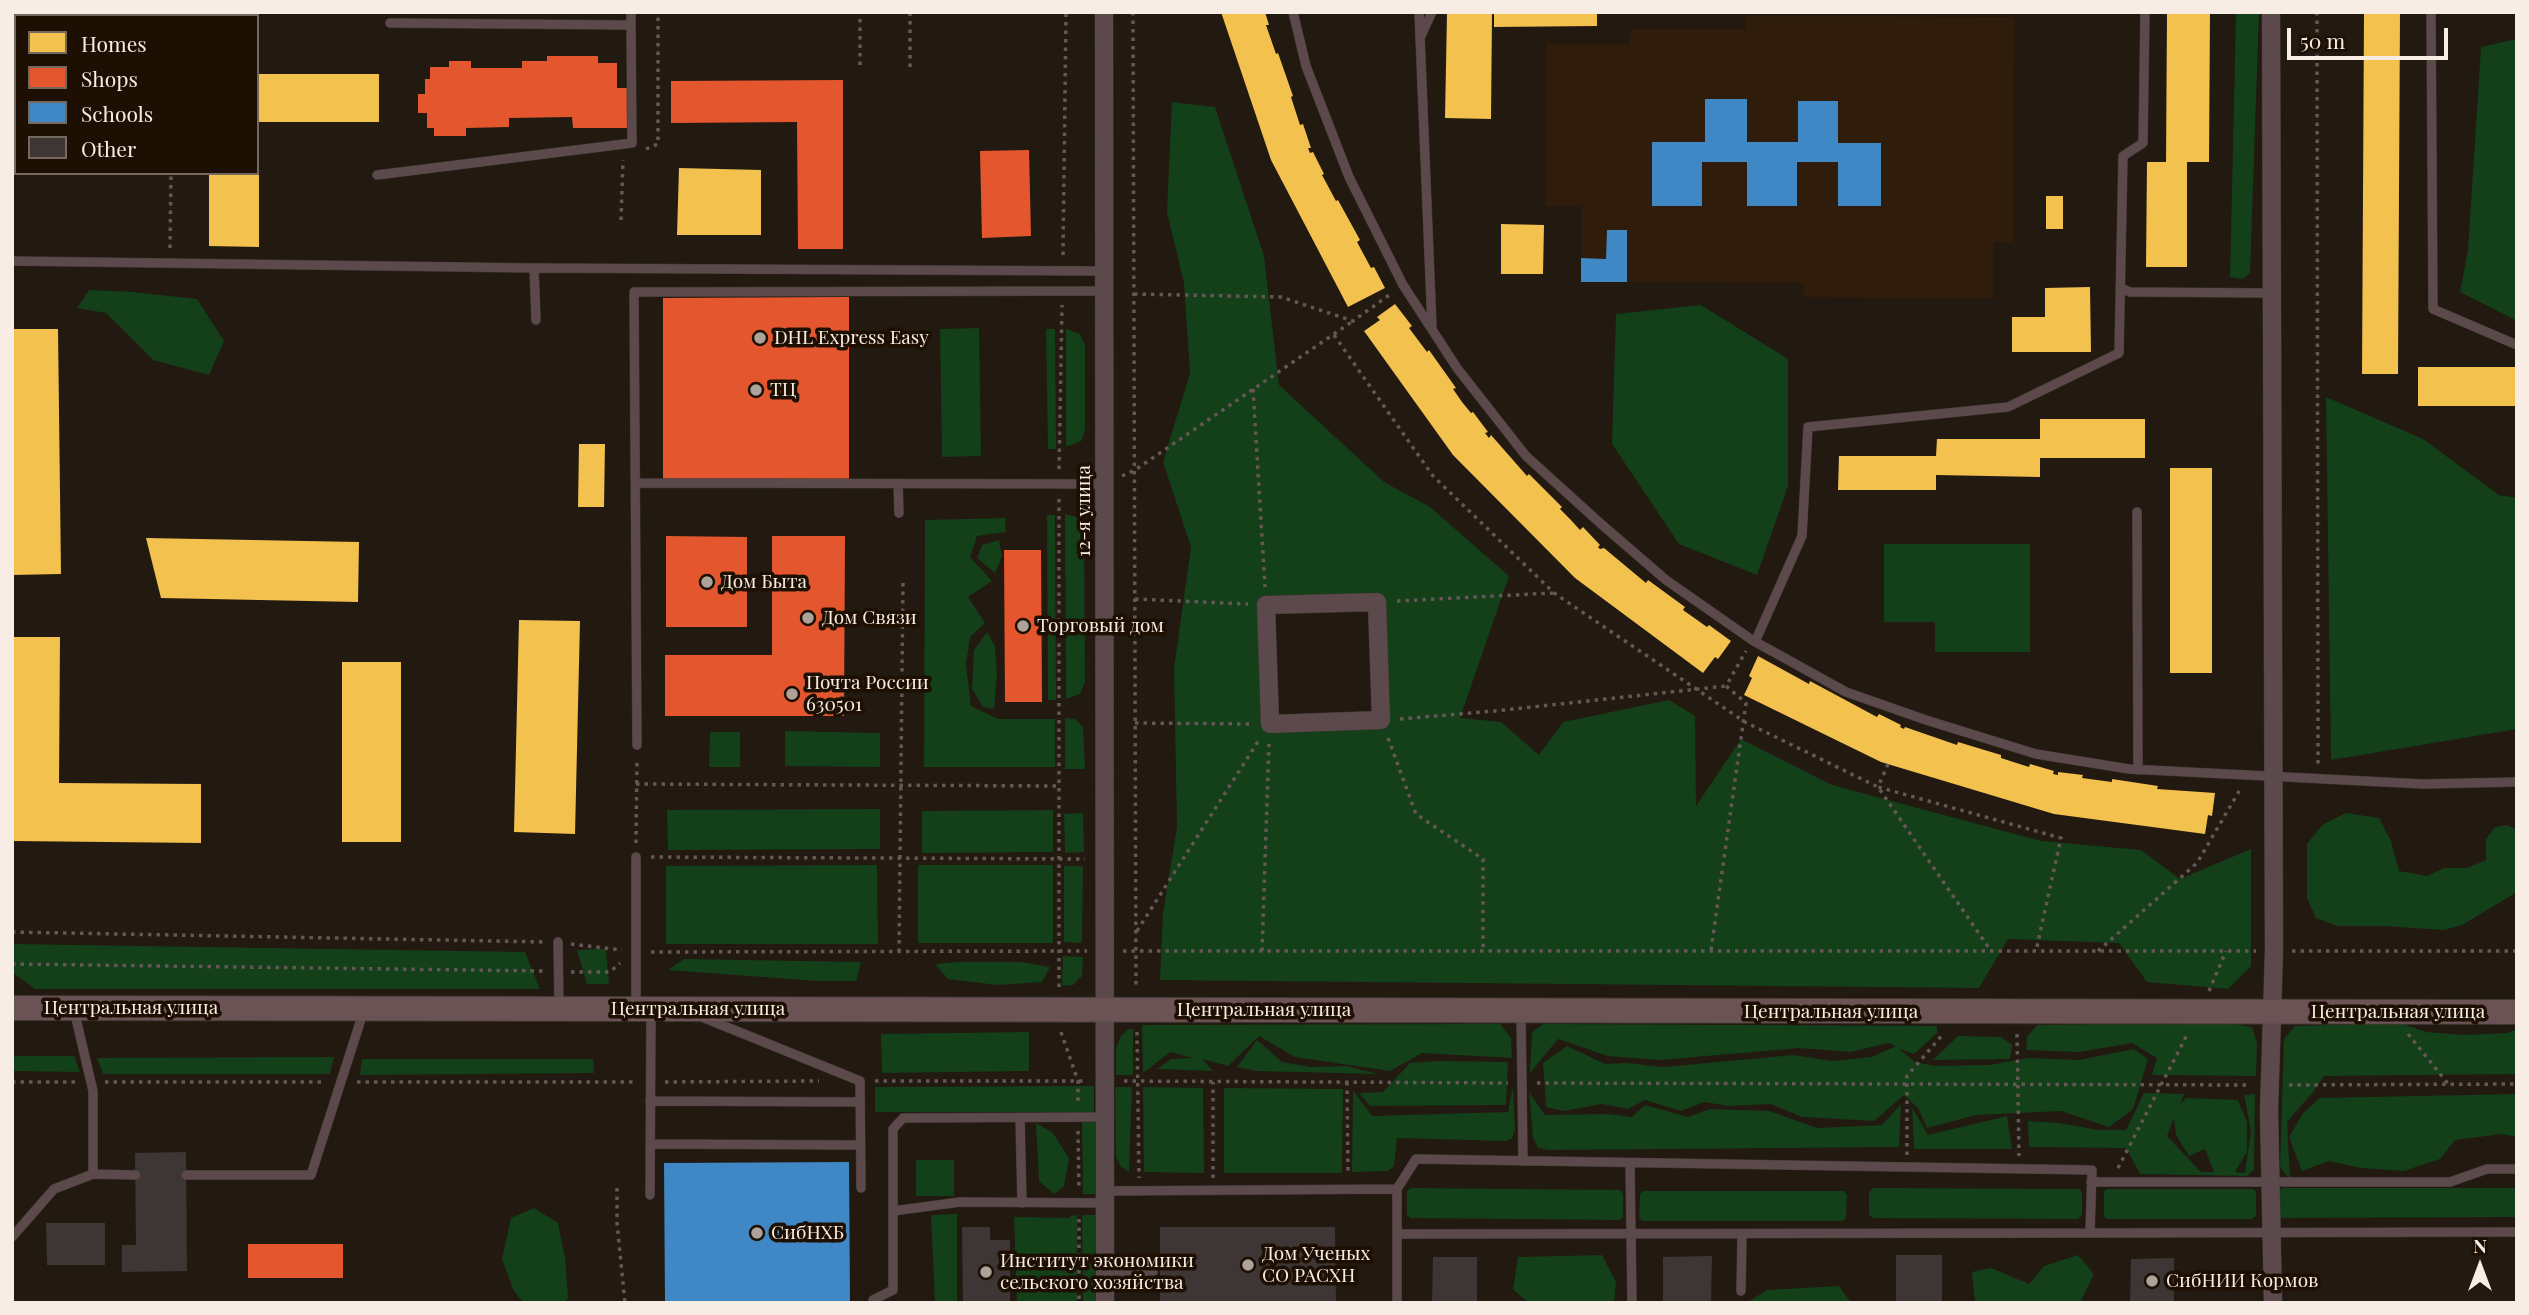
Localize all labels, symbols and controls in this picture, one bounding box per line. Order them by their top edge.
legend [14,14,259,175]
scale bar [2291,14,2452,58]
text: 50 m [2300,26,2345,54]
text: Homes [81,29,147,57]
text: Shops [81,64,138,92]
text: Schools [81,99,153,127]
text: Other [81,134,136,162]
place label: DHL Express Easy [774,327,929,349]
marker: DHL Express Easy [752,330,768,346]
place label: ТЦ [770,379,796,401]
marker: ТЦ [748,382,764,398]
street label: 12-я улица [1073,465,1095,557]
place label: Дом Быта [721,571,807,593]
marker: Дом Быта [699,574,715,590]
place label: Дом Связи [822,607,917,629]
marker: Дом Связи [800,610,816,626]
place label: Торговый дом [1037,615,1164,637]
marker: Торговый дом [1015,618,1031,634]
place label: Почта России 630501 [806,672,929,716]
marker: Почта России 630501 [784,686,800,702]
street label: Центральная улица [44,997,218,1019]
street label: Центральная улица [611,998,785,1020]
street label: Центральная улица [1177,999,1351,1021]
street label: Центральная улица [1744,1001,1918,1023]
street label: Центральная улица [2311,1001,2485,1023]
place label: СибНХБ [771,1222,844,1244]
marker: СибНХБ [749,1225,765,1241]
north arrow [2445,1231,2515,1301]
text: N [2473,1232,2487,1258]
place label: Дом Ученых СО РАСХН [1262,1243,1370,1287]
place label: Институт экономики сельского хозяйства [1000,1250,1194,1294]
marker: Дом Ученых СО РАСХН [1240,1257,1256,1273]
marker: Институт экономики сельского хозяйства [978,1264,994,1280]
place label: СибНИИ Кормов [2166,1270,2318,1292]
marker: СибНИИ Кормов [2144,1273,2160,1289]

